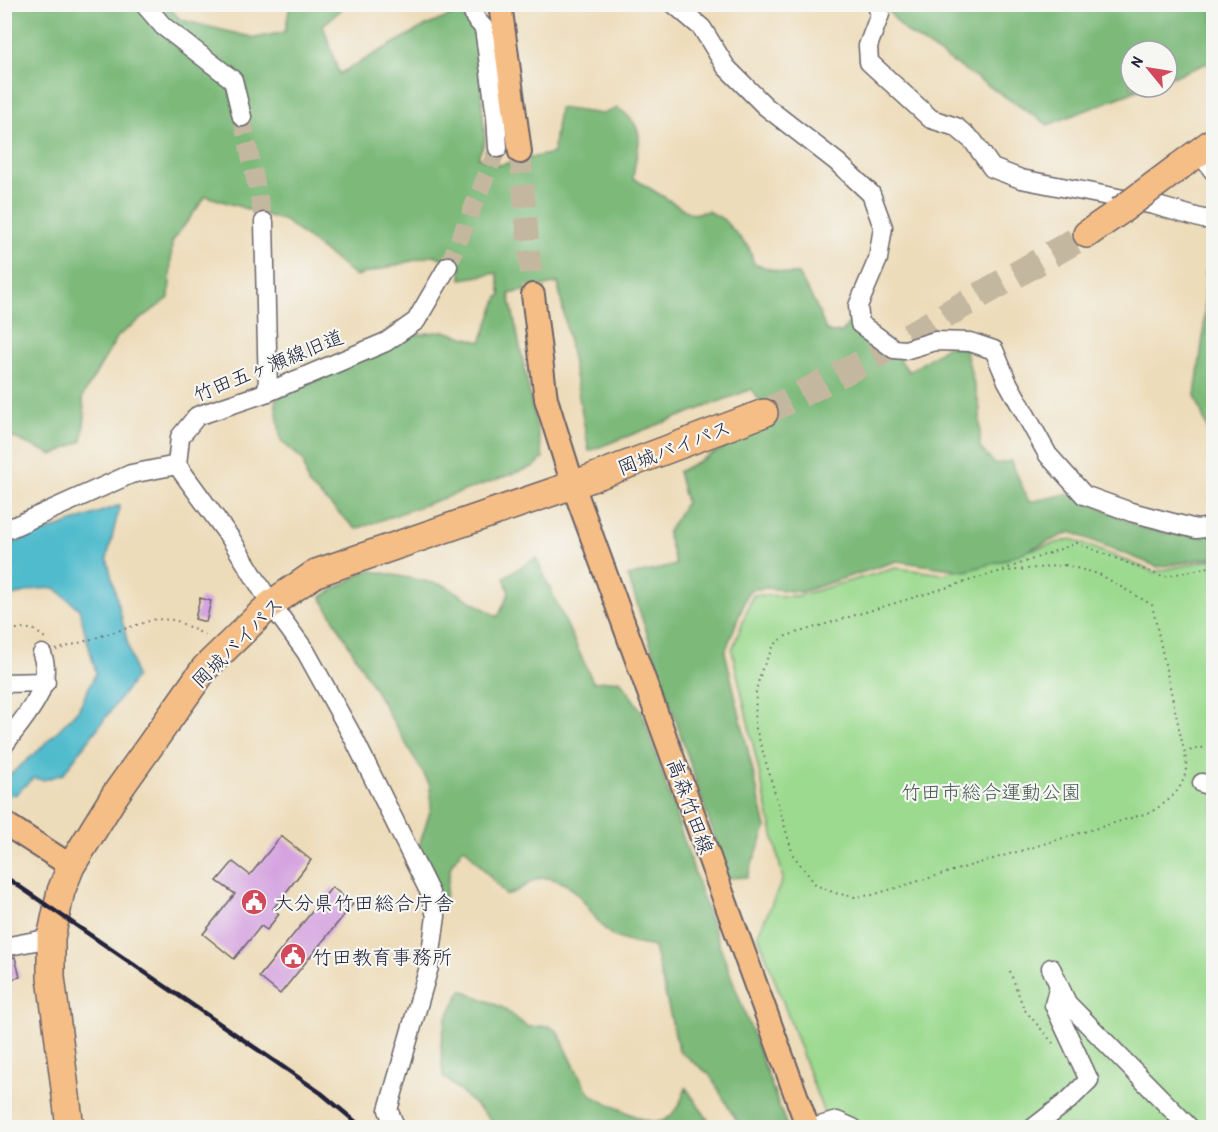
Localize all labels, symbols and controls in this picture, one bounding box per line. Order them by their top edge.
north arrow [1119,39,1179,99]
text: N [1124,52,1148,71]
street label: 竹田五ヶ瀬線旧道 [189,323,347,407]
street label: 岡城バイパス [613,413,735,481]
street label: 岡城バイパス [185,590,289,694]
street label: 高森竹田線 [661,754,721,858]
park label: 竹田市総合運動公園 [901,778,1081,805]
public building icon: 大分県竹田総合庁舎 [239,887,269,917]
place label: 大分県竹田総合庁舎 [274,889,454,916]
public building icon: 竹田教育事務所 [278,941,308,971]
place label: 竹田教育事務所 [312,943,452,970]

